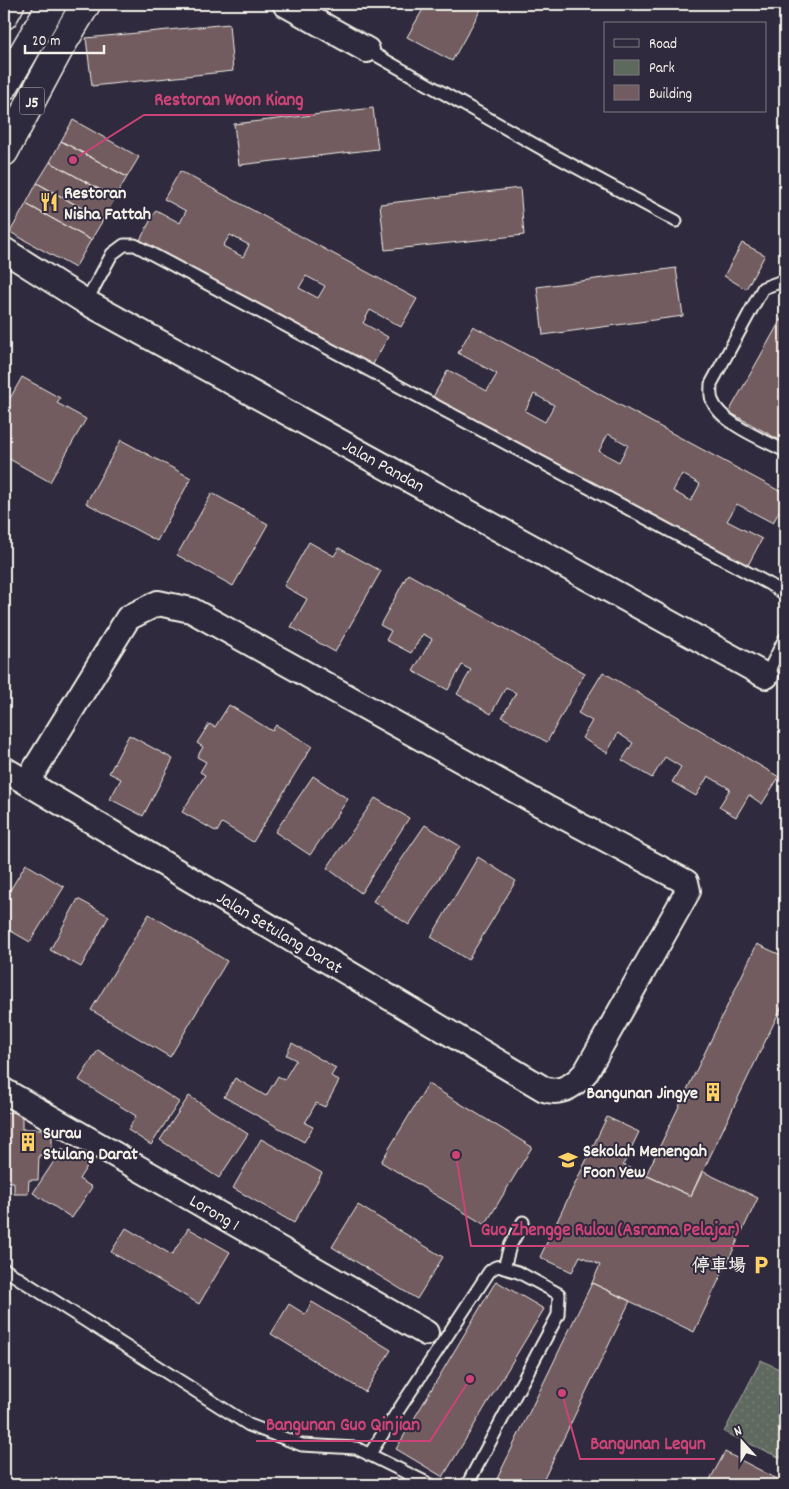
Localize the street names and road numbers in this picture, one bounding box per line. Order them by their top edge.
road number: J5 [20,88,44,114]
street label: Jalan Pandan [337,434,428,500]
street label: Jalan Setulang Darat [211,887,347,982]
street label: Lorong 1 [184,1190,244,1239]

